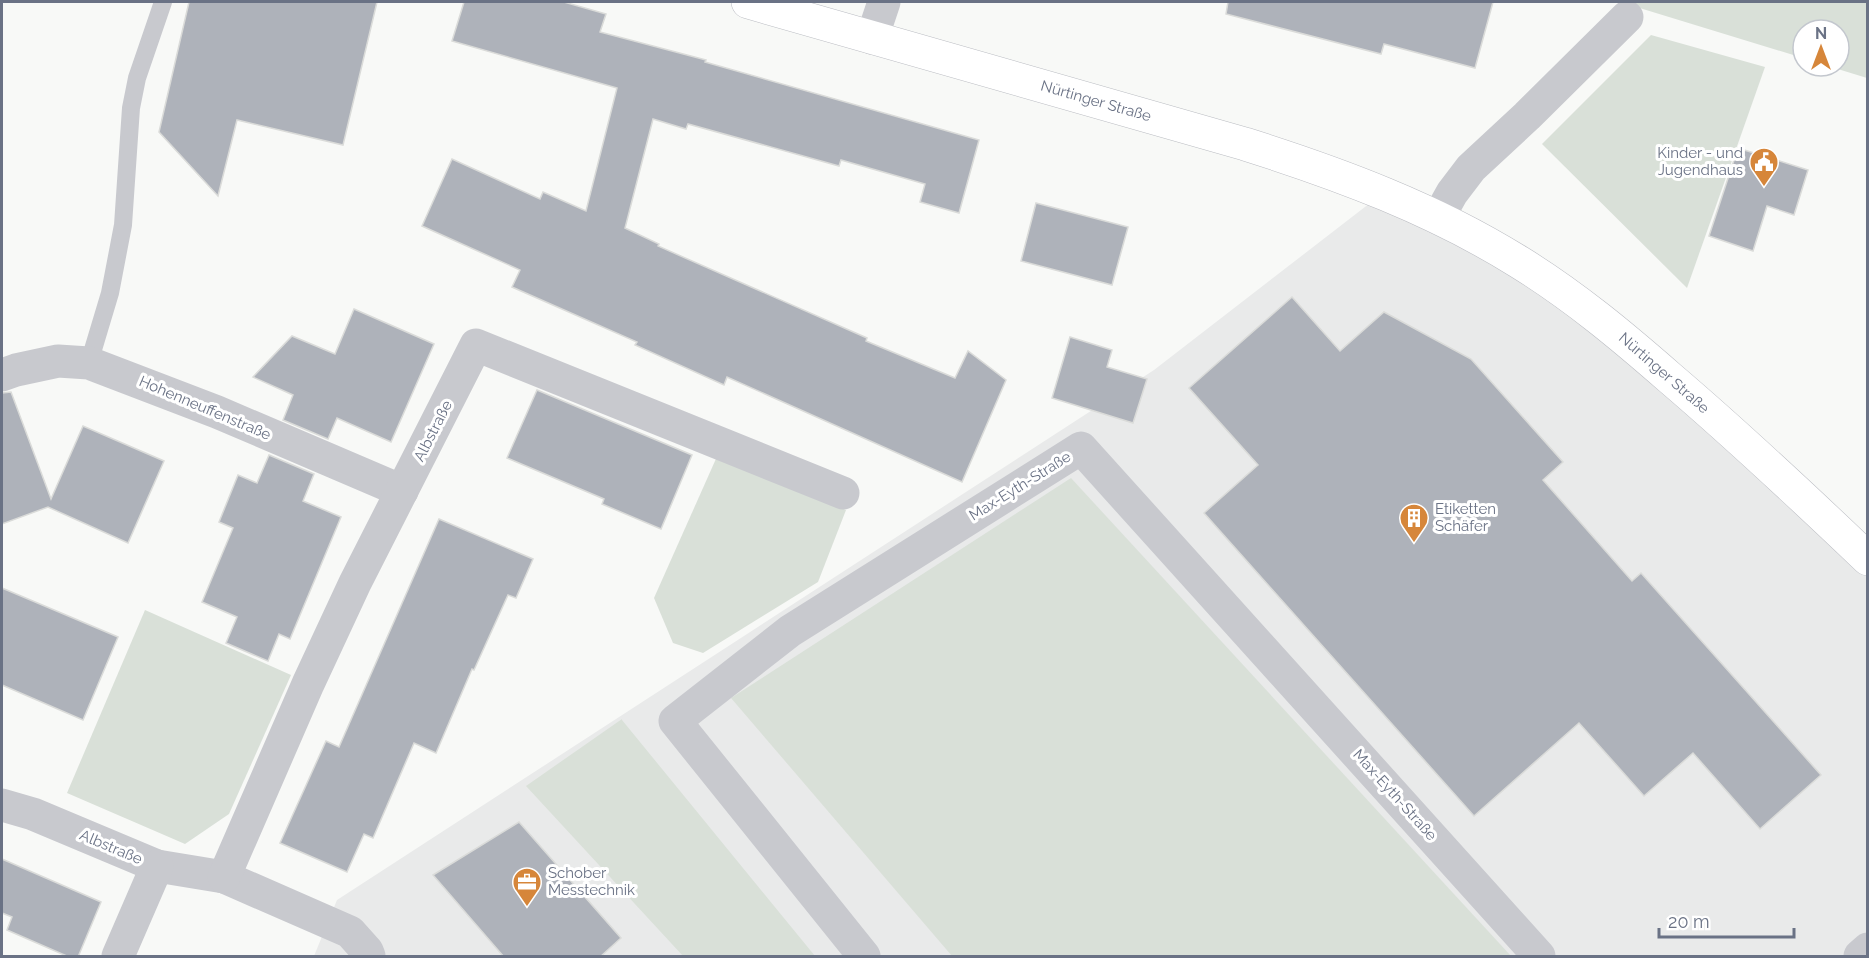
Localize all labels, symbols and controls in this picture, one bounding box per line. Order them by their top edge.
north arrow [1791,18,1851,78]
text: N [1815,24,1827,43]
street label: Nürtinger Straße [1039,77,1153,125]
place label: Kinder - und Jugendhaus [1657,144,1743,179]
public building icon: Kinder - und Jugendhaus [1748,146,1780,188]
street label: Nürtinger Straße [1615,329,1713,417]
street label: Hohenneuffenstraße [136,372,274,444]
street label: Albstraße [410,397,456,465]
street label: Max-Eyth-Straße [966,447,1074,524]
place label: Etiketten Schäfer [1435,500,1496,535]
building icon: Etiketten Schäfer [1398,502,1430,544]
street label: Max-Eyth-Straße [1349,746,1441,844]
street label: Albstraße [77,826,145,868]
place label: Schober Messtechnik [548,864,635,899]
office icon: Schober Messtechnik [511,866,543,908]
scale bar [1659,901,1794,939]
text: 20 m [1668,911,1710,932]

